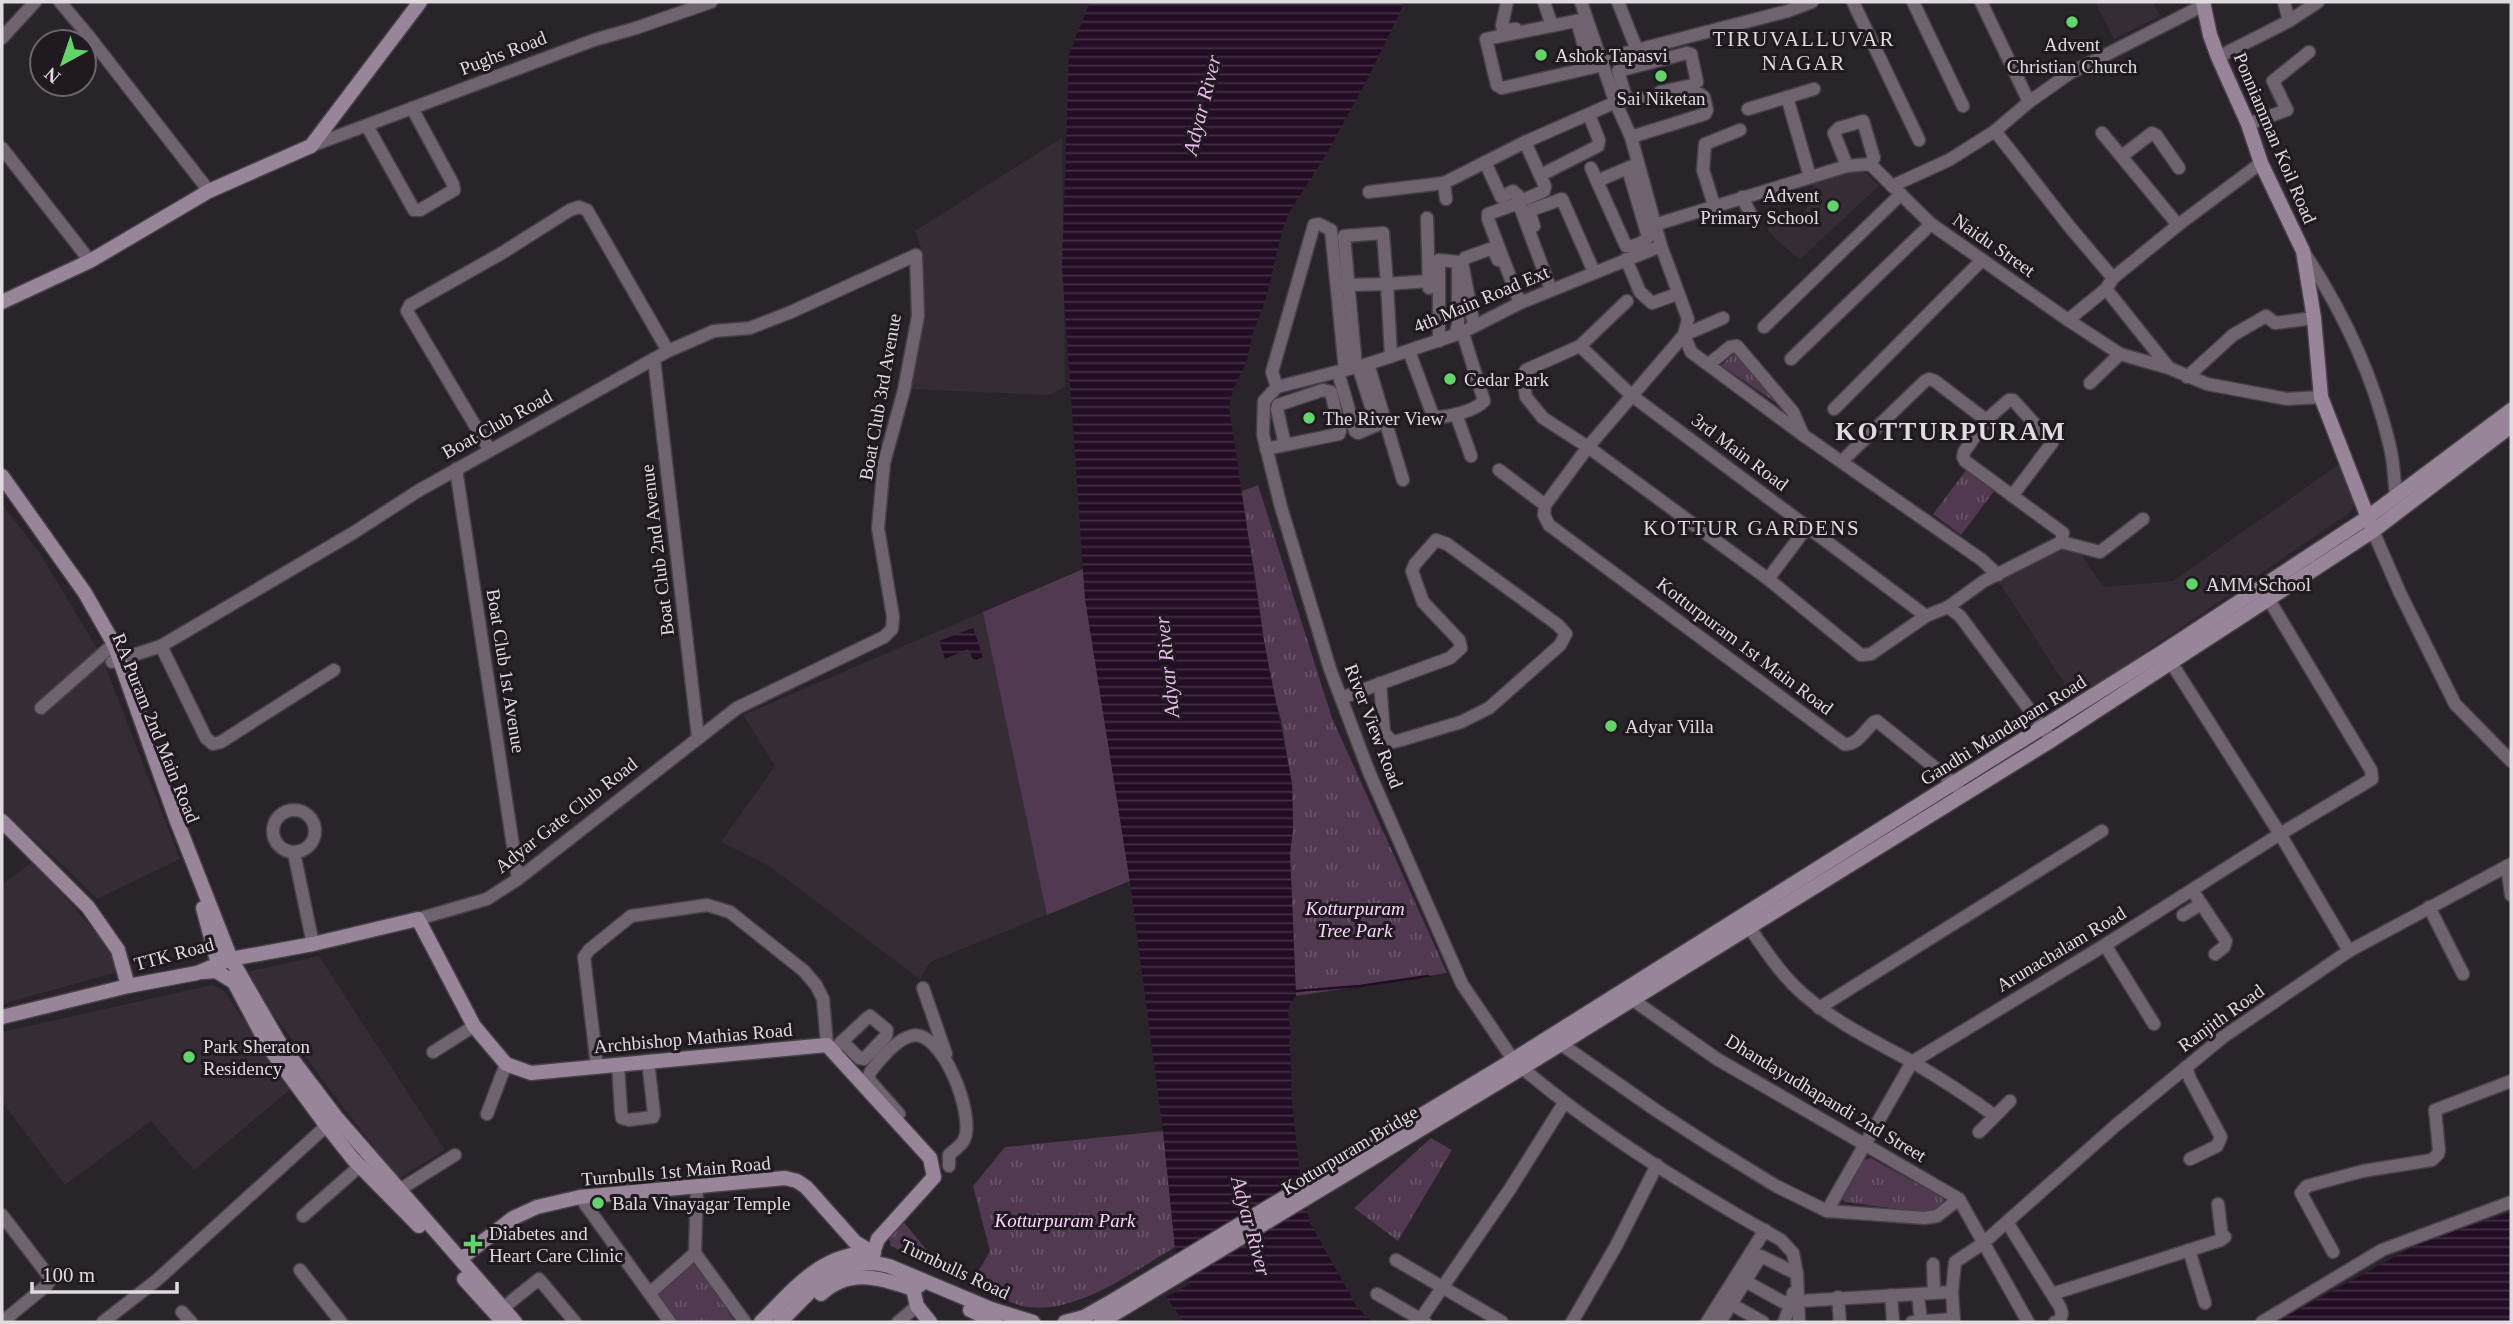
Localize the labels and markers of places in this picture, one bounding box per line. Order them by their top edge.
marker: Advent Christian Church [2064,14,2080,30]
place label: Advent Christian Church [2007,34,2138,77]
place label: Ashok Tapasvi [1555,45,1668,66]
marker: Ashok Tapasvi [1533,47,1549,63]
marker: Sai Niketan [1653,68,1669,84]
place label: Sai Niketan [1616,88,1706,109]
place label: Advent Primary School [1700,185,1820,228]
marker: Advent Primary School [1825,198,1841,214]
place label: Cedar Park [1464,369,1549,390]
marker: Cedar Park [1442,371,1458,387]
place label: The River View [1323,408,1444,429]
marker: The River View [1301,410,1317,426]
place label: AMM School [2206,574,2311,595]
marker: AMM School [2184,576,2200,592]
place label: Adyar Villa [1625,716,1714,737]
marker: Adyar Villa [1603,718,1619,734]
place label: Park Sheraton Residency [203,1036,311,1079]
marker: Park Sheraton Residency [181,1049,197,1065]
place label: Bala Vinayagar Temple [612,1193,790,1214]
marker: Bala Vinayagar Temple [590,1195,606,1211]
place label: Diabetes and Heart Care Clinic [489,1223,623,1266]
marker: Diabetes and Heart Care Clinic [463,1234,483,1254]

